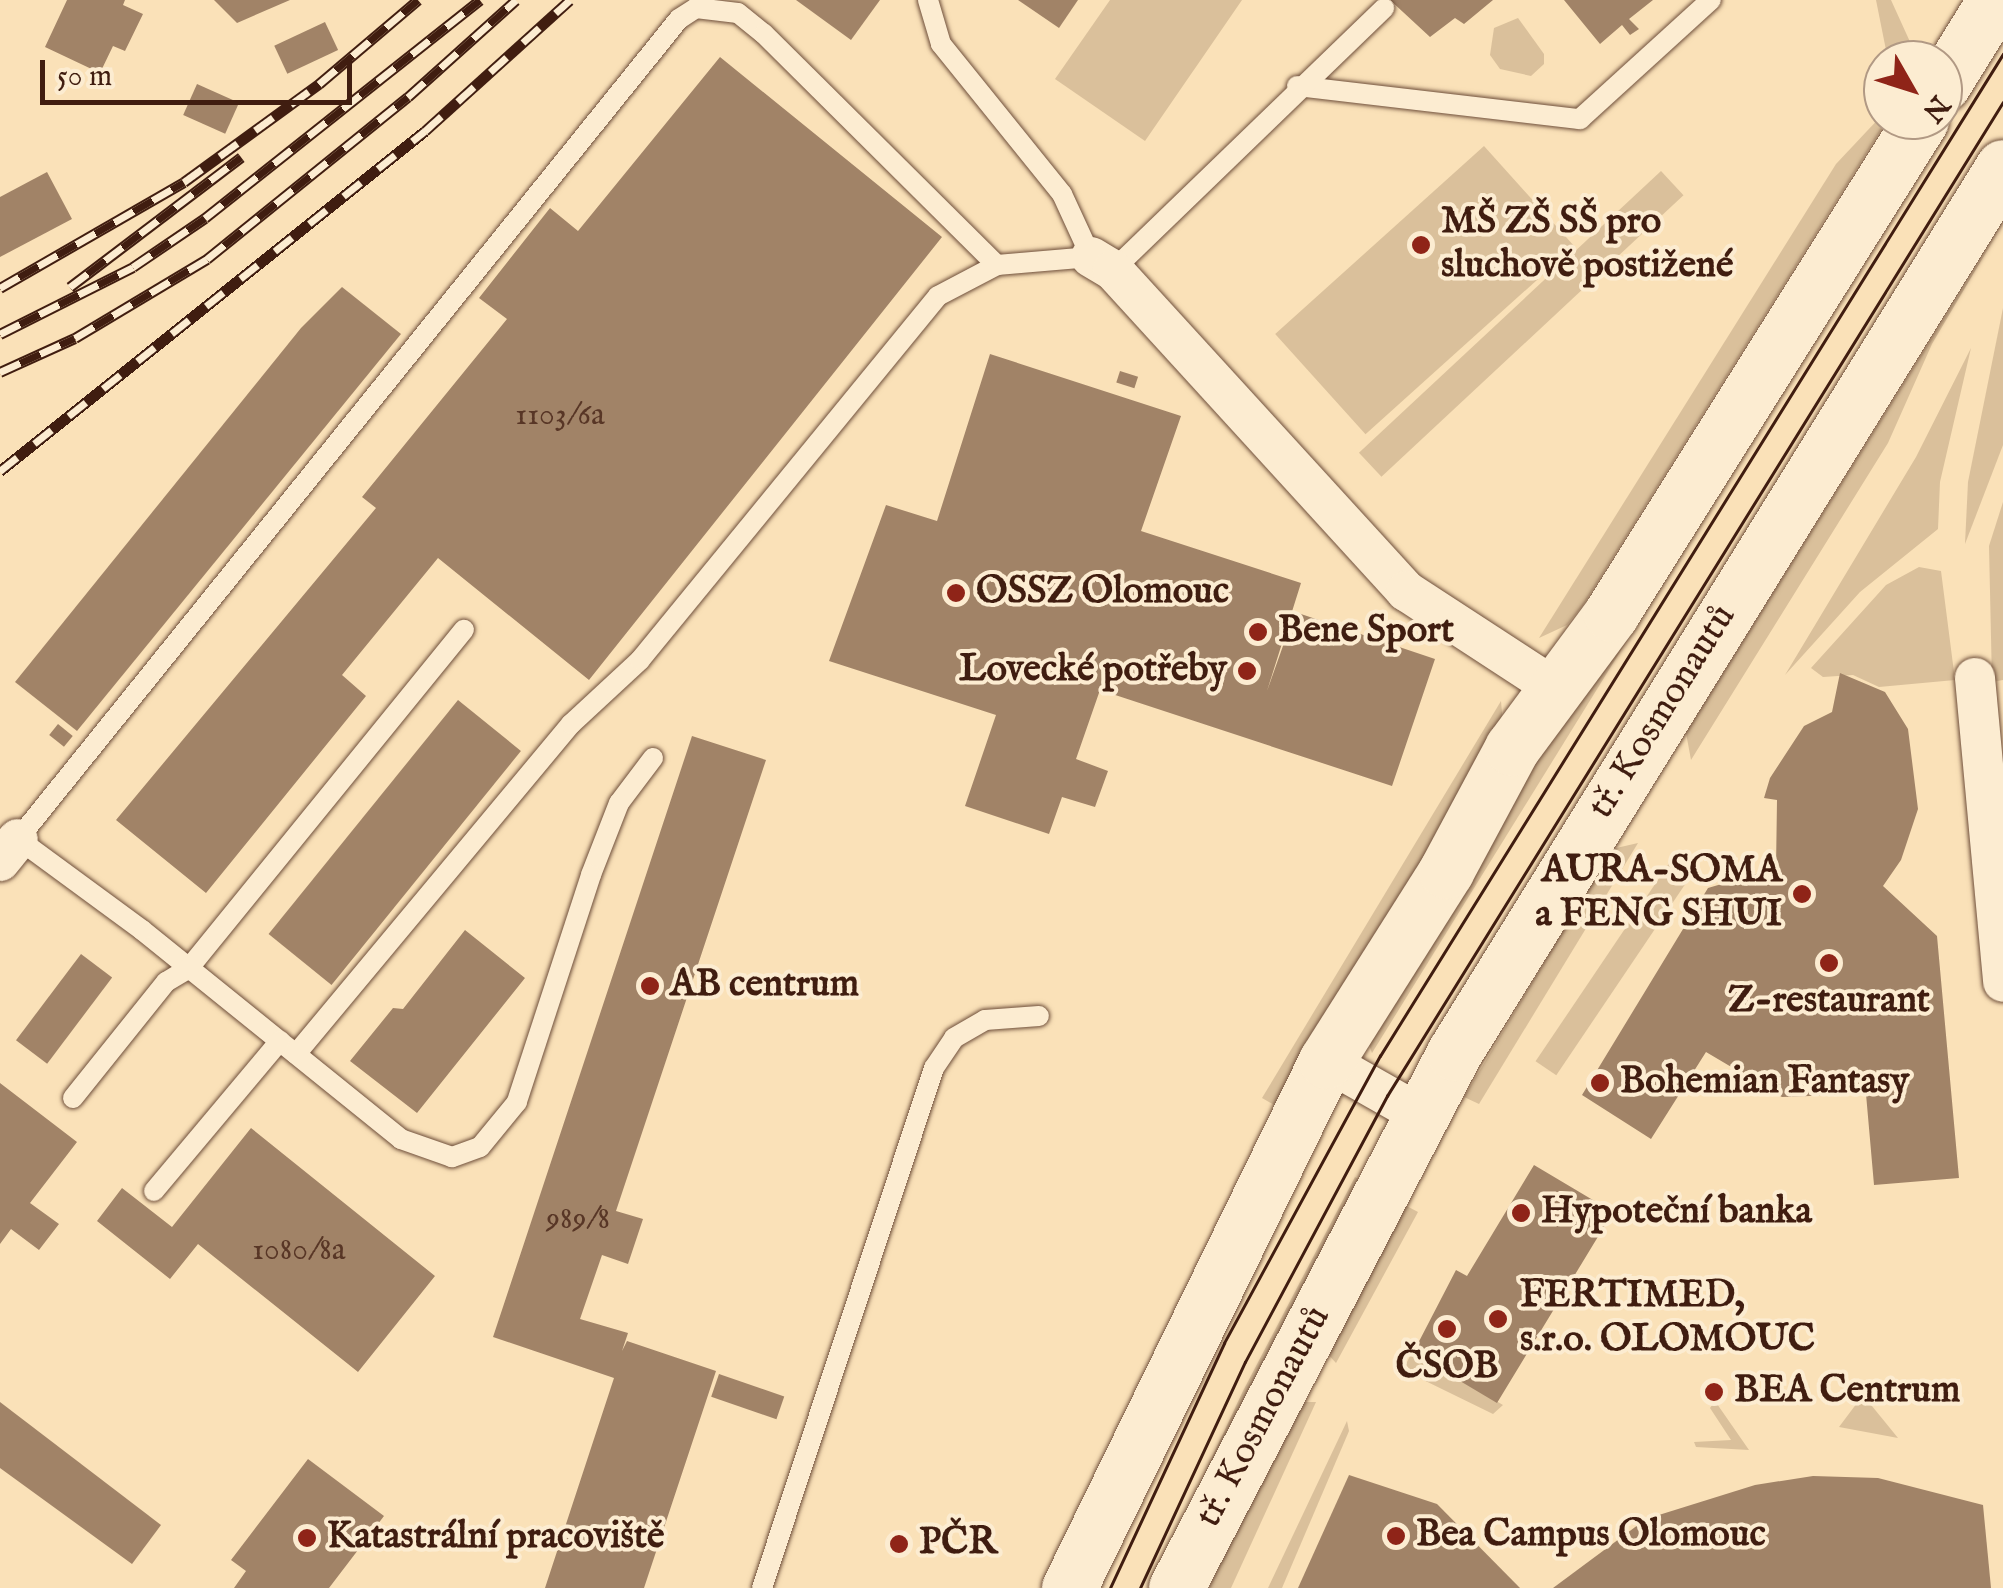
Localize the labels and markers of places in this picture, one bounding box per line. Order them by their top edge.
place label: MŠ ZŠ SŠ pro sluchově postižené [1441,200,1734,290]
marker: MŠ ZŠ SŠ pro sluchově postižené [1410,234,1432,256]
place label: OSSZ Olomouc [976,570,1229,616]
marker: OSSZ Olomouc [945,582,967,604]
place label: Bene Sport [1278,609,1454,655]
marker: Bene Sport [1247,621,1269,643]
place label: Lovecké potřeby [959,648,1227,694]
marker: Lovecké potřeby [1236,660,1258,682]
place label: AURA-SOMA a FENG SHUI [1535,849,1782,938]
marker: AURA-SOMA a FENG SHUI [1791,883,1813,905]
marker: Z-restaurant [1818,952,1840,974]
place label: AB centrum [670,963,859,1009]
marker: AB centrum [639,975,661,997]
place label: Z-restaurant [1728,979,1930,1025]
place label: Bohemian Fantasy [1620,1060,1909,1106]
marker: Bohemian Fantasy [1589,1072,1611,1094]
place label: Hypoteční banka [1541,1190,1812,1236]
marker: Hypoteční banka [1510,1202,1532,1224]
place label: FERTIMED, s.r.o. OLOMOUC [1520,1274,1815,1364]
marker: FERTIMED, s.r.o. OLOMOUC [1485,1306,1511,1332]
marker: ČSOB [1436,1318,1458,1340]
place label: ČSOB [1396,1345,1498,1391]
place label: BEA Centrum [1734,1369,1960,1415]
marker: BEA Centrum [1703,1381,1725,1403]
place label: Bea Campus Olomouc [1416,1513,1766,1559]
place label: Katastrální pracoviště [327,1515,664,1561]
place label: PČR [919,1521,997,1567]
marker: Bea Campus Olomouc [1385,1525,1407,1547]
marker: Katastrální pracoviště [296,1527,318,1549]
marker: PČR [888,1533,910,1555]

